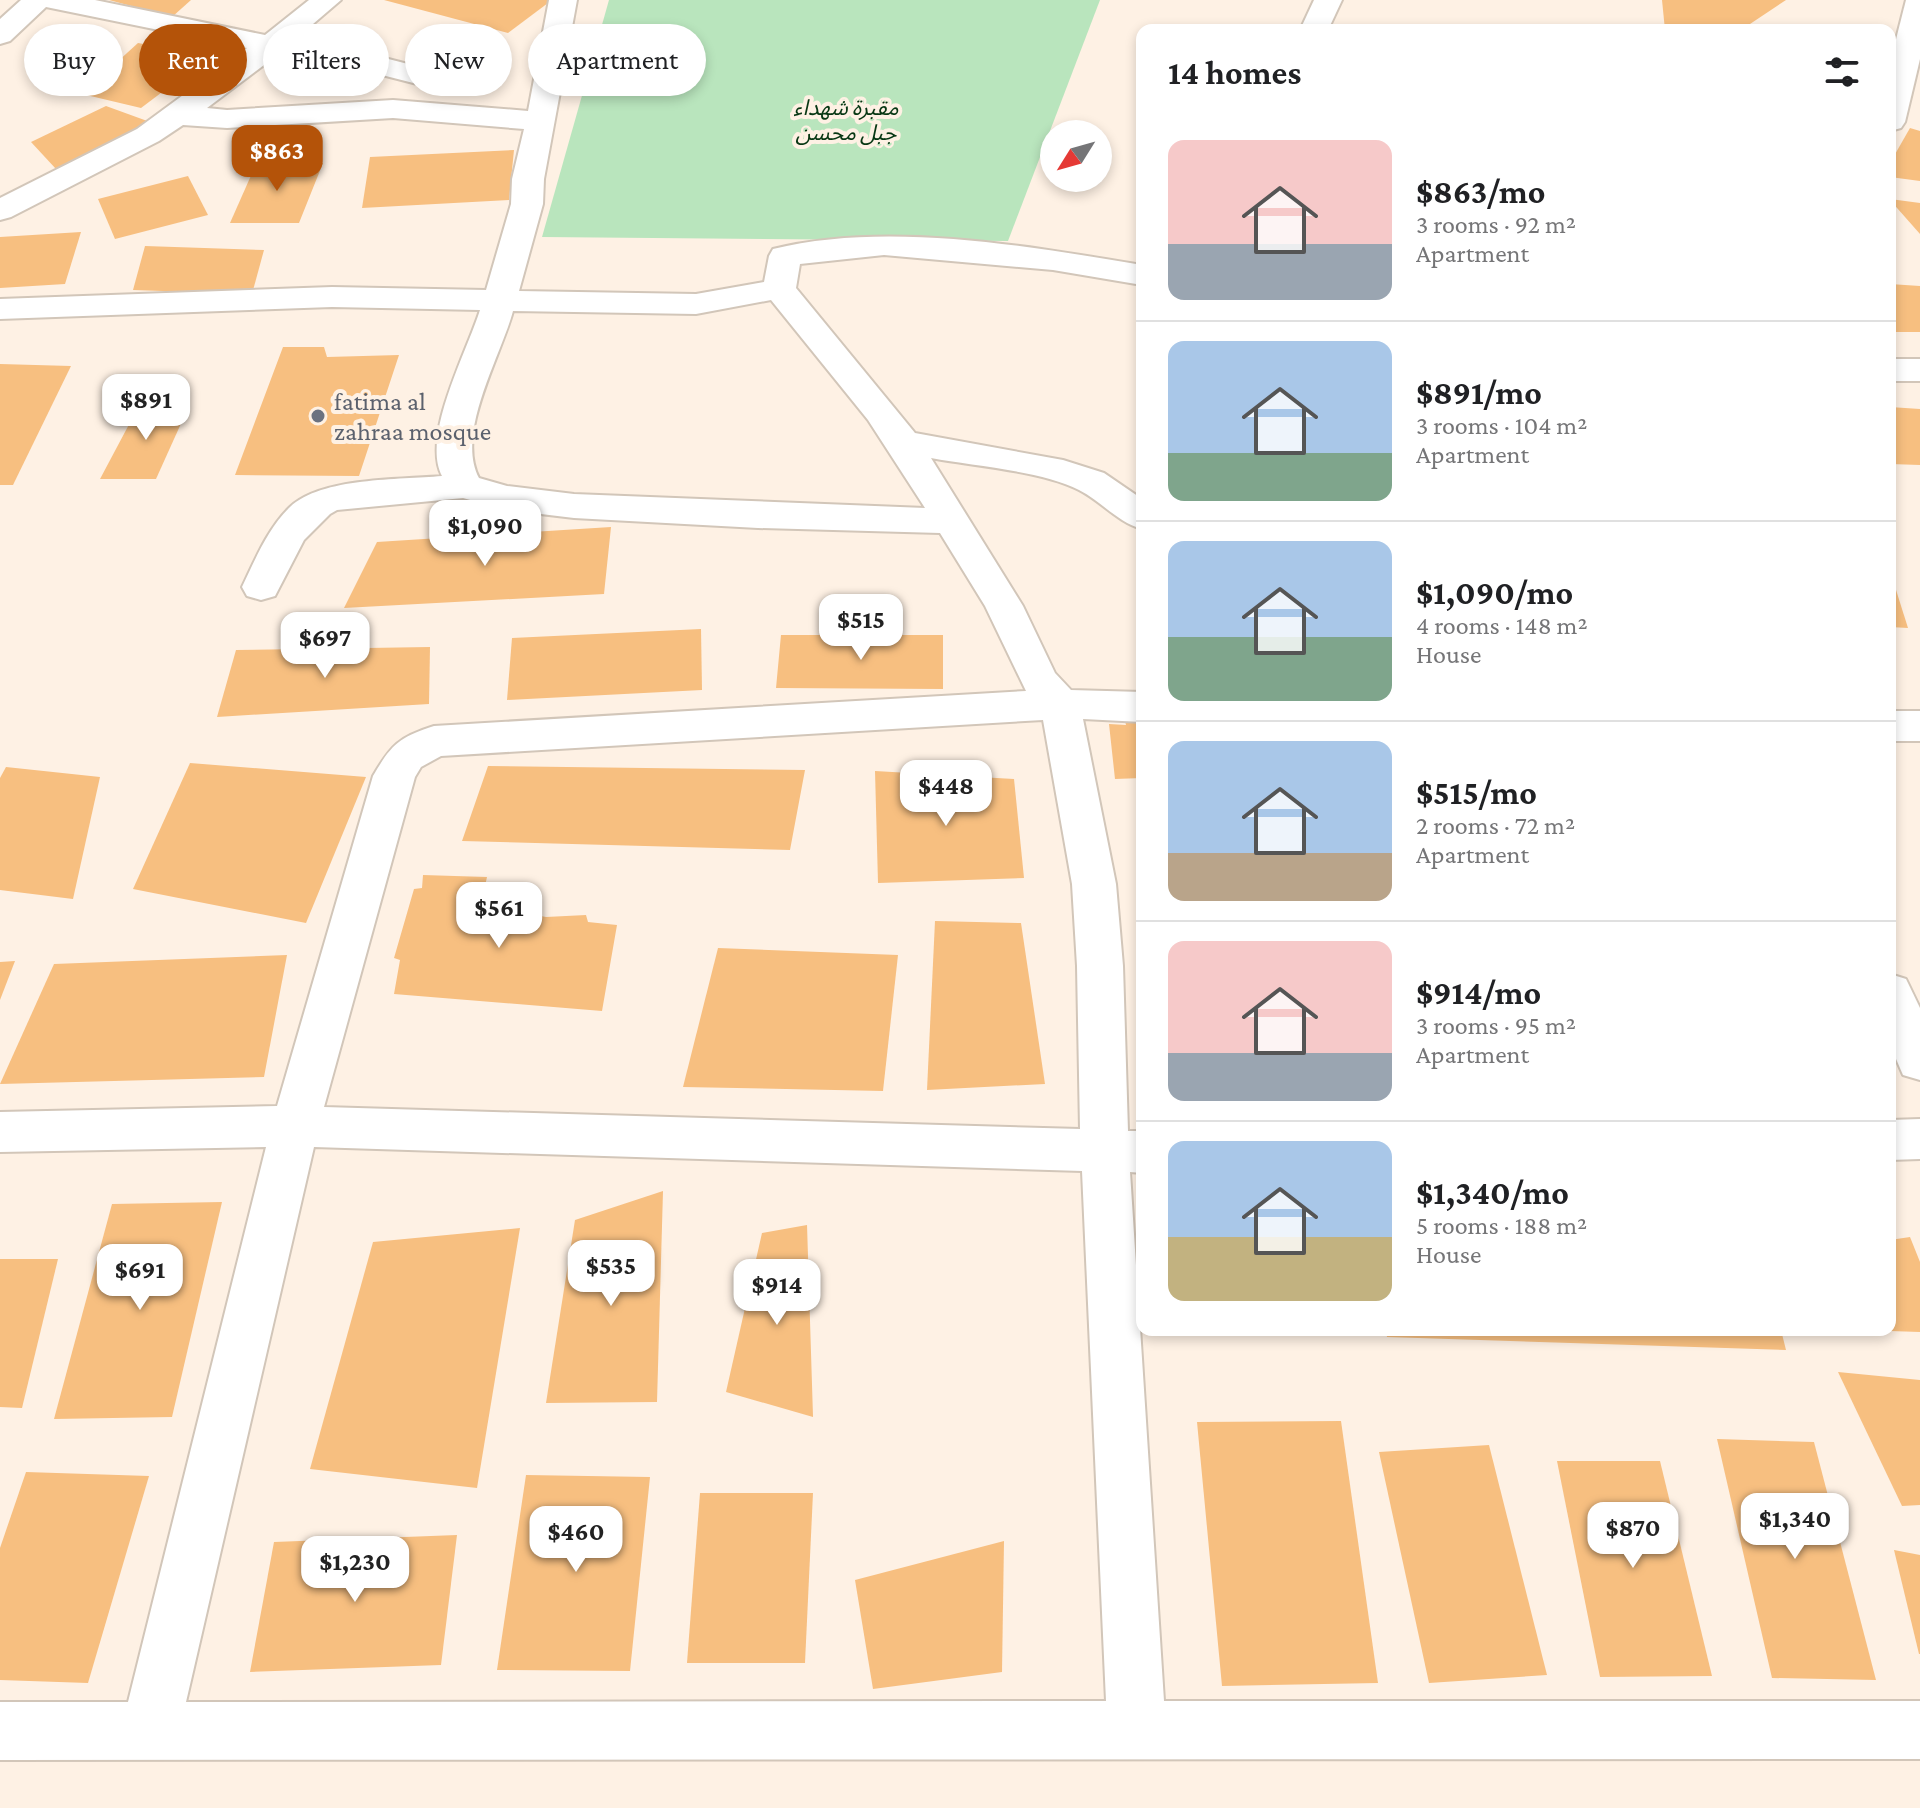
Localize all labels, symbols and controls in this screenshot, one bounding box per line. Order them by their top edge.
chip: Buy [24,24,123,96]
chip: Rent [139,24,247,96]
chip: Filters [263,24,389,96]
chip: New [405,24,512,96]
chip: Apartment [528,24,706,96]
icon: filters [1820,50,1864,94]
text: 14 homes [1168,54,1301,91]
park label: مقبرة شهداء جبل محسن [793,95,899,146]
north arrow [1040,120,1112,192]
map controls [1040,120,1112,192]
pin: $863 [230,125,324,193]
text: $863 [250,136,304,165]
icon: home [1232,172,1328,268]
text: $863/mo [1416,173,1546,210]
text: 3 rooms · 92 m² [1416,210,1576,239]
text: Apartment [1416,239,1529,268]
icon: home [1232,373,1328,469]
pin: $891 [99,374,193,442]
text: $891/mo [1416,374,1542,411]
text: $891 [120,385,172,414]
place label: fatima al zahraa mosque [334,387,491,446]
marker: fatima al zahraa mosque [309,407,327,425]
text: 3 rooms · 104 m² [1416,411,1587,440]
text: Apartment [1416,440,1529,469]
pin: $1,090 [420,500,550,568]
text: $1,090 [447,511,523,540]
icon: home [1232,573,1328,669]
text: $1,090/mo [1416,574,1573,611]
pin: $515 [814,594,908,662]
text: $515 [837,605,885,634]
text: 4 rooms · 148 m² [1416,611,1588,640]
pin: $697 [278,612,372,680]
text: $697 [299,623,351,652]
text: House [1416,640,1481,669]
pin: $448 [899,760,993,828]
text: $448 [918,771,974,800]
icon: home [1232,773,1328,869]
text: $515/mo [1416,774,1537,811]
text: 2 rooms · 72 m² [1416,811,1575,840]
text: Apartment [1416,840,1529,869]
pin: $561 [452,882,546,950]
text: $561 [474,893,524,922]
icon: home [1232,973,1328,1069]
text: $914/mo [1416,974,1541,1011]
text: 3 rooms · 95 m² [1416,1011,1576,1040]
text: Apartment [1416,1040,1529,1069]
icon: home [1232,1173,1328,1269]
text: $1,340/mo [1416,1174,1569,1211]
text: 5 rooms · 188 m² [1416,1211,1587,1240]
pin: $535 [564,1240,658,1308]
text: House [1416,1240,1481,1269]
pin: $691 [93,1244,187,1312]
text: $535 [586,1251,636,1280]
text: $691 [115,1255,165,1284]
pin: $914 [730,1259,824,1327]
text: $914 [752,1270,802,1299]
pin: $1,340 [1730,1493,1860,1561]
pin: $870 [1586,1502,1680,1570]
text: $1,340 [1759,1504,1831,1533]
pin: $460 [529,1506,623,1574]
text: $870 [1605,1513,1661,1542]
text: $460 [547,1517,605,1546]
pin: $1,230 [290,1536,420,1604]
text: $1,230 [319,1547,391,1576]

